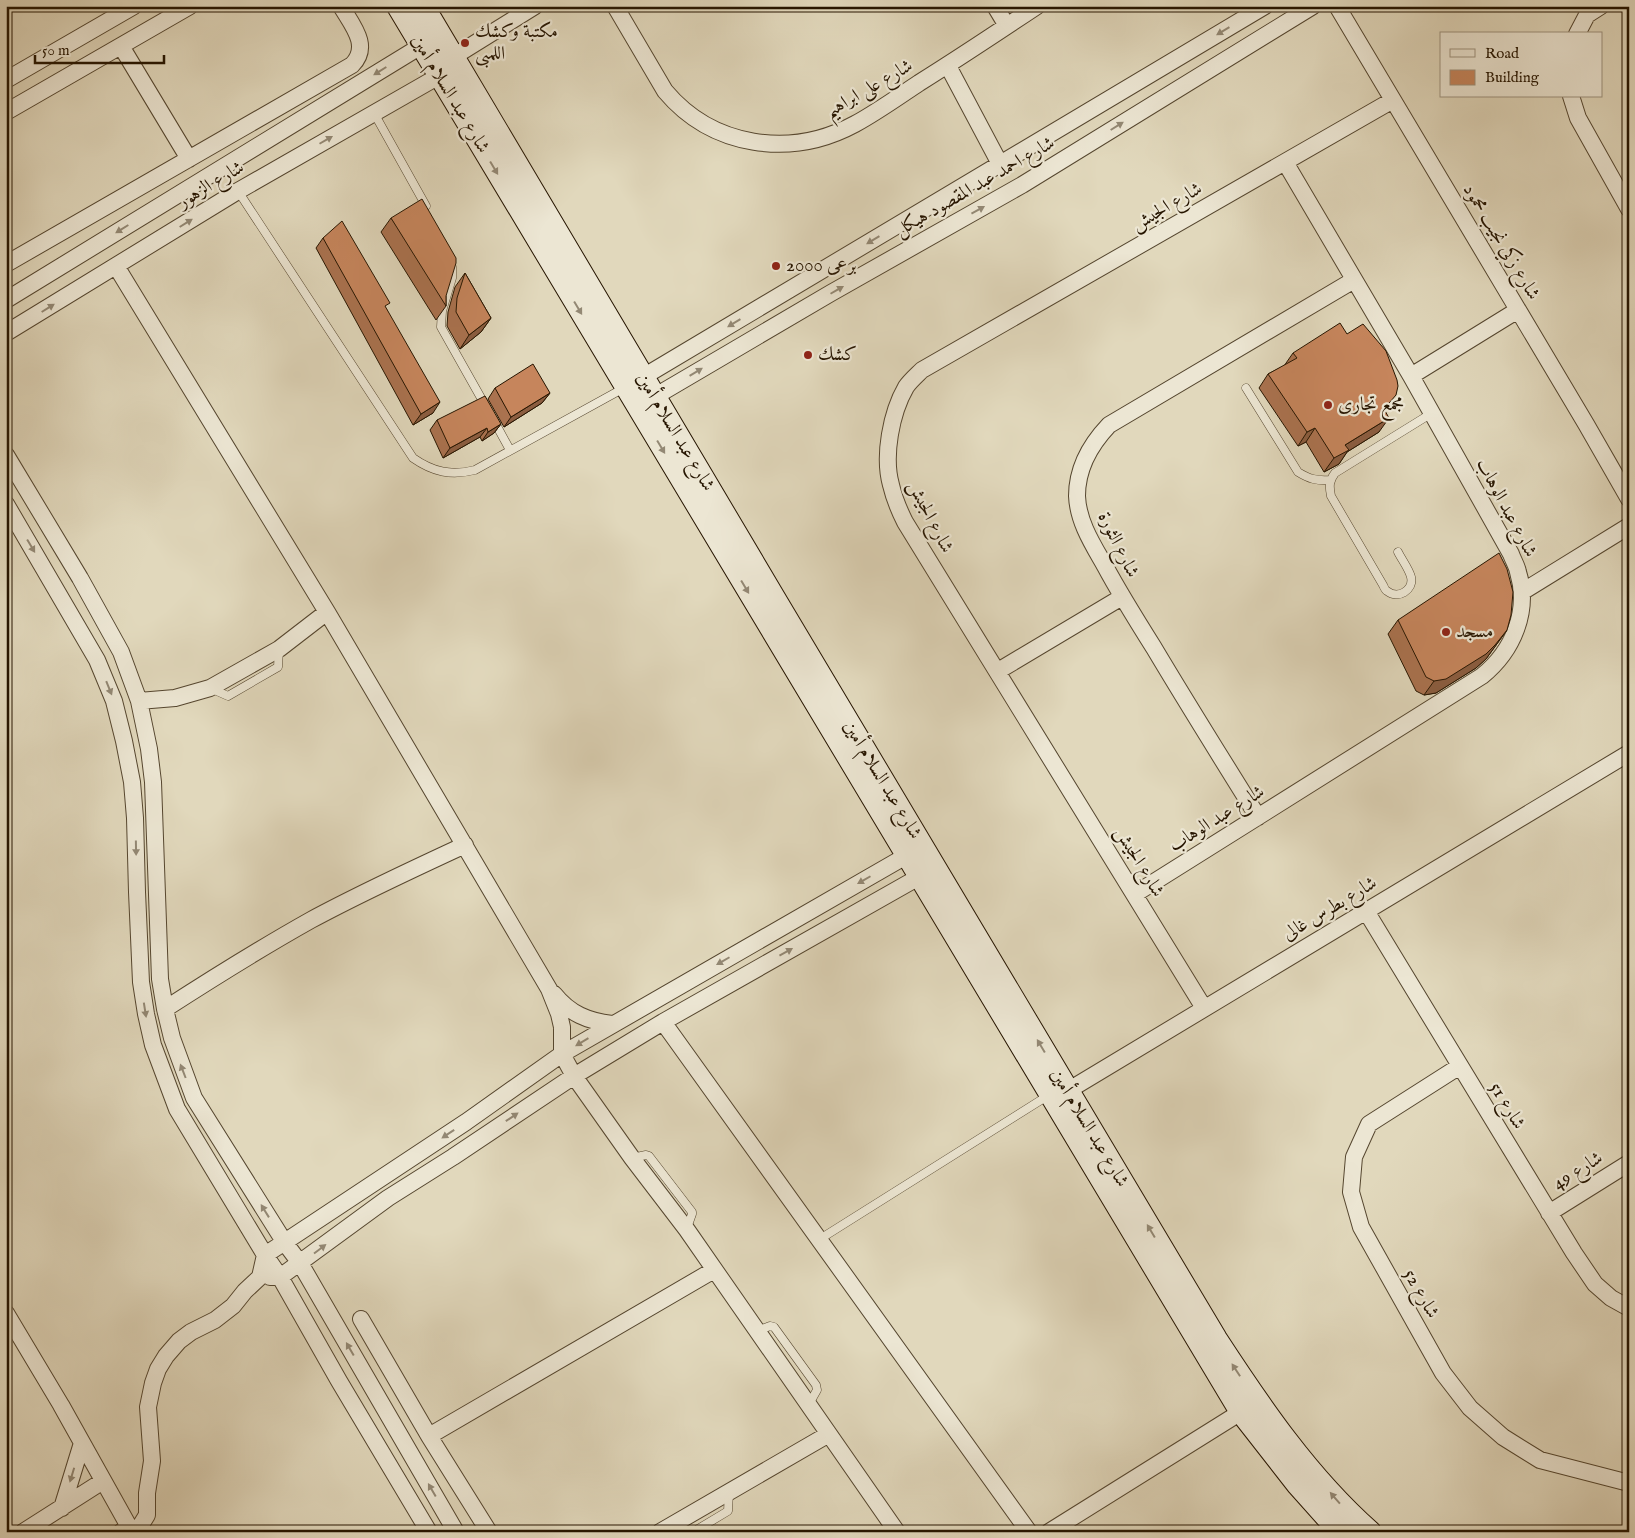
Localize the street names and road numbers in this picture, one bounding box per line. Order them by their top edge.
street label: شارع عبد السلام أمين [403,29,497,159]
street label: شارع على ابراهيم [821,54,920,129]
street label: شارع احمد عبد المقصود هيكل [891,131,1060,244]
street label: شارع الزهور [172,156,250,217]
street label: شارع الجيش [1127,177,1208,239]
street label: شارع زكي نجيب محمود [1455,179,1546,306]
street label: شارع عبد السلام أمين [628,367,722,497]
street label: شارع عبد الوهاب [1468,454,1542,562]
street label: شارع الجيش [900,477,958,558]
street label: شارع الثورة [1090,508,1144,583]
street label: شارع عبد السلام أمين [835,715,929,845]
street label: شارع عبد الوهاب [1165,780,1270,860]
street label: شارع الجيش [1107,822,1169,903]
street label: شارع بطرس غالى [1278,871,1383,948]
street label: شارع عبد السلام أمين [1042,1063,1136,1193]
street label: شارع 51 [1482,1078,1530,1135]
street label: شارع 49 [1548,1146,1609,1197]
street label: شارع 52 [1396,1265,1444,1324]

